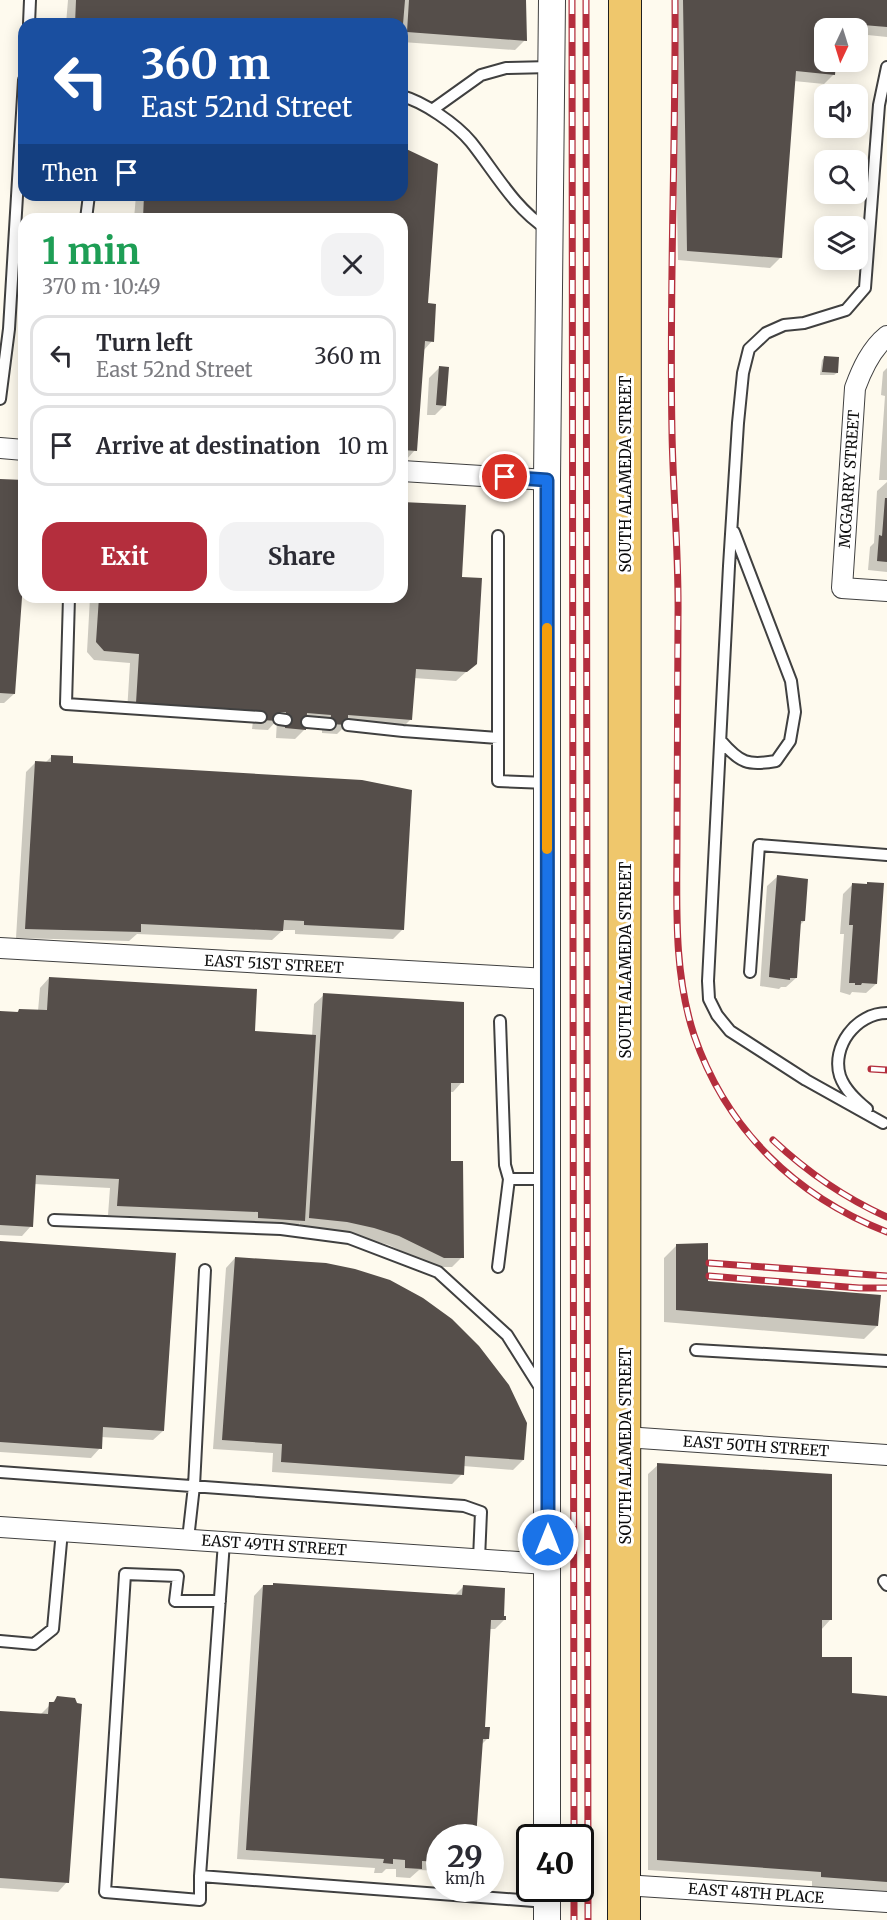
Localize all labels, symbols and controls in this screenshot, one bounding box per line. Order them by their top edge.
north arrow [814,18,868,72]
map controls [814,18,868,270]
text: 360 m [141,38,270,90]
icon: left [42,42,120,120]
button: sound [814,84,868,138]
text: East 52nd Street [141,90,352,124]
button: search [814,150,868,204]
icon: arrive [110,156,143,189]
text: Then [42,159,98,187]
button: layers [814,216,868,270]
text: 1 min [42,229,140,274]
button: close [321,233,384,296]
text: 370 m · 10:49 [42,274,161,299]
text: Turn left [96,329,193,357]
icon: left [45,339,78,372]
text: 360 m [314,342,381,370]
text: East 52nd Street [96,357,252,382]
street label: SOUTH ALAMEDA STREET [616,375,635,573]
street label: MCGARRY STREET [835,409,863,549]
icon: arrive [45,429,78,462]
text: Arrive at destination [96,432,320,460]
text: 10 m [338,432,388,460]
pin [479,451,530,502]
icon: arrive [488,460,521,493]
button: Exit [42,522,207,591]
button: Share [219,522,384,591]
street label: SOUTH ALAMEDA STREET [616,861,635,1059]
street label: EAST 51ST STREET [204,951,345,977]
street label: SOUTH ALAMEDA STREET [616,1347,635,1545]
street label: EAST 50TH STREET [682,1431,830,1461]
position arrow [516,1508,580,1572]
street label: EAST 49TH STREET [201,1530,348,1560]
speed limit sign: 40 [516,1824,594,1902]
text: 29 [447,1837,483,1875]
text: km/h [445,1869,485,1888]
street label: EAST 48TH PLACE [687,1879,825,1907]

